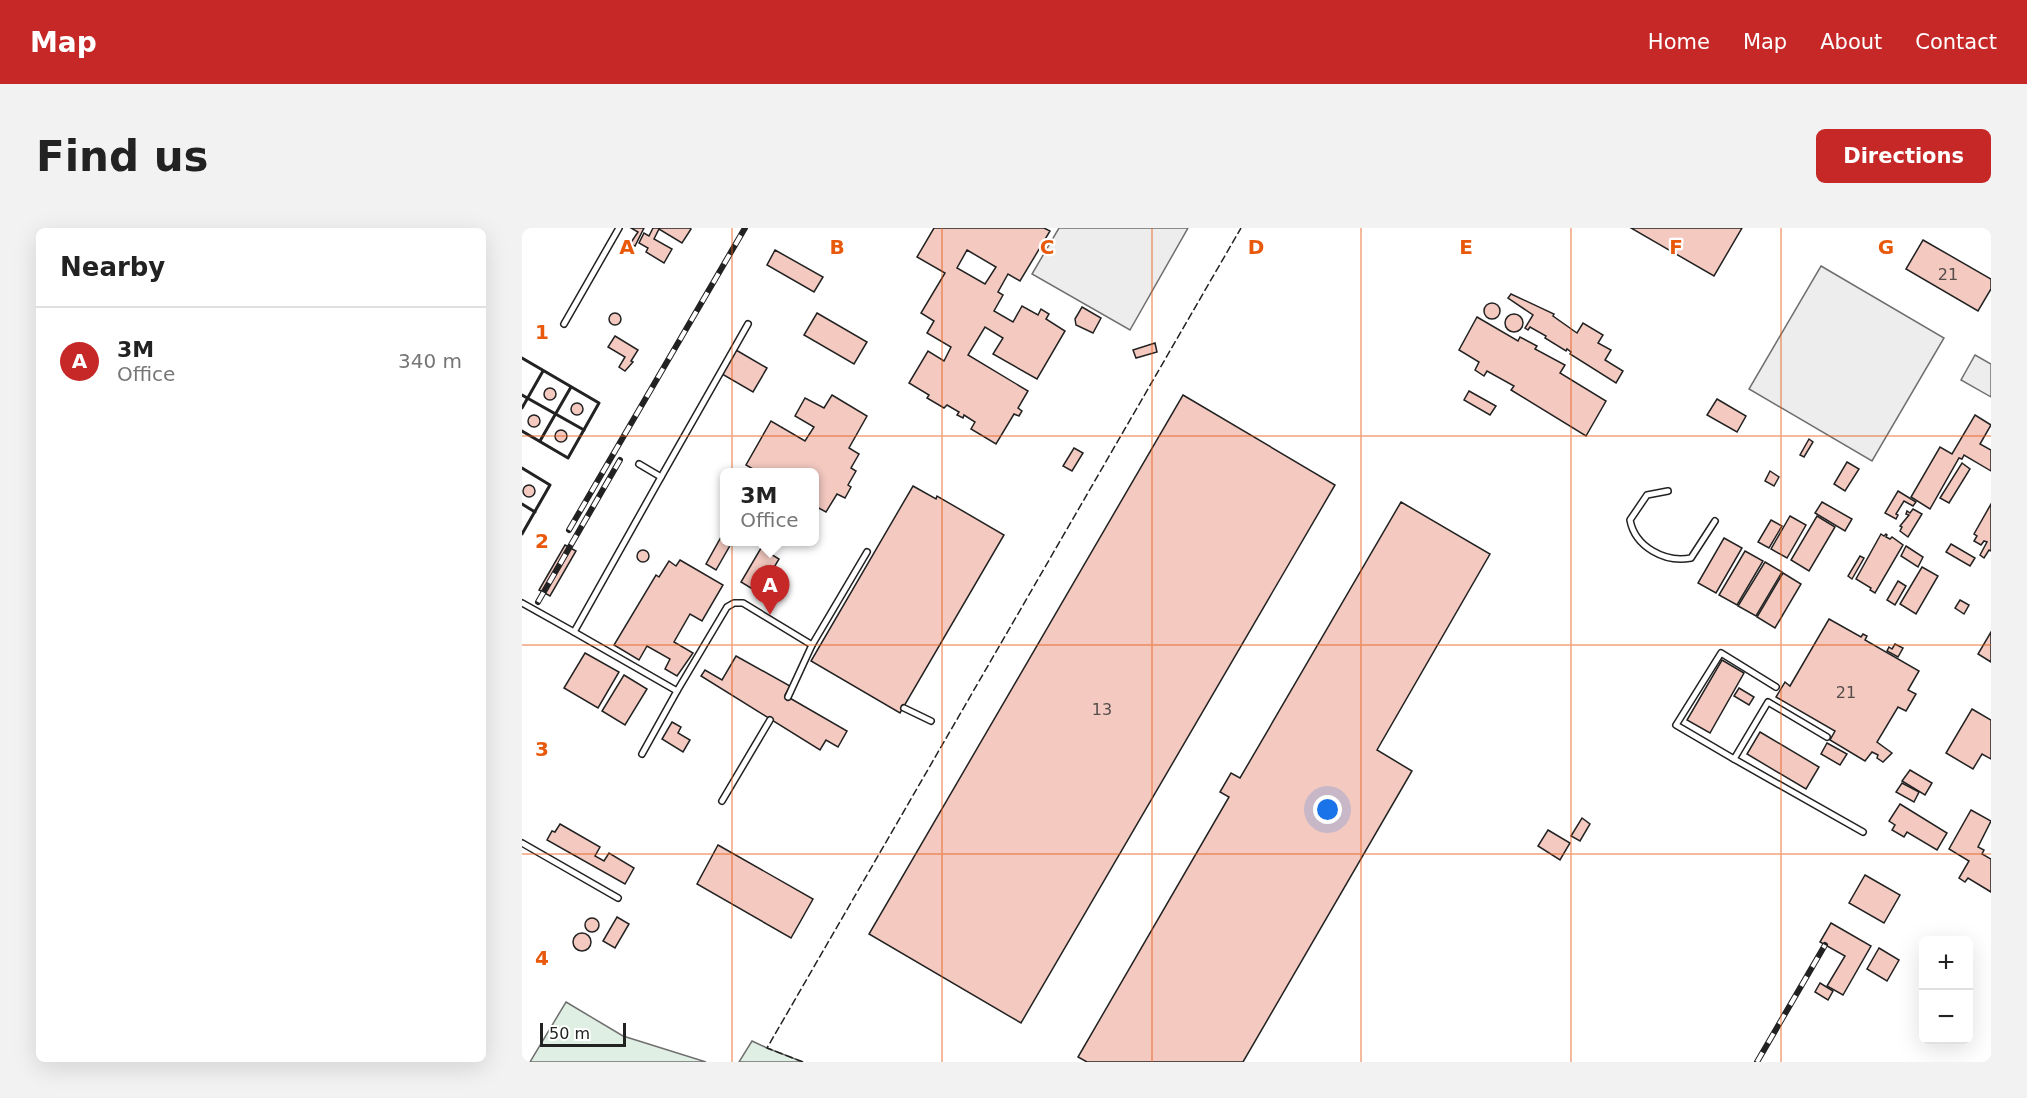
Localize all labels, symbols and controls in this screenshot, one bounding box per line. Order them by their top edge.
text: Map [30,26,97,59]
text: Home [1648,30,1710,54]
text: Map [1743,30,1787,54]
text: About [1820,30,1882,54]
text: Contact [1915,30,1997,54]
button: Directions [1816,129,1991,183]
text: Find us [36,132,209,181]
text: A [619,235,635,259]
text: B [829,235,845,259]
text: C [1040,235,1054,259]
text: D [1248,235,1264,259]
text: E [1459,235,1473,259]
text: F [1669,235,1683,259]
text: G [1878,235,1894,259]
text: Nearby [60,252,165,282]
house number: 21 [1938,265,1958,284]
text: 1 [535,320,549,344]
text: 3M [117,337,154,362]
text: A [72,349,87,373]
text: 340 m [398,349,462,373]
text: Office [117,362,175,386]
popup [720,468,819,546]
text: 3M [740,483,778,508]
text: Office [740,508,799,532]
text: 2 [535,529,549,553]
pin: A [750,566,790,615]
house number: 21 [1836,683,1856,702]
house number: 13 [1092,700,1112,719]
text: 3 [535,737,549,761]
your location [1313,795,1342,824]
map controls [1919,936,1973,1044]
button: + [1919,936,1973,990]
text: 4 [535,946,549,970]
button: − [1919,990,1973,1044]
scale bar [540,1020,626,1048]
text: 50 m [549,1024,590,1043]

